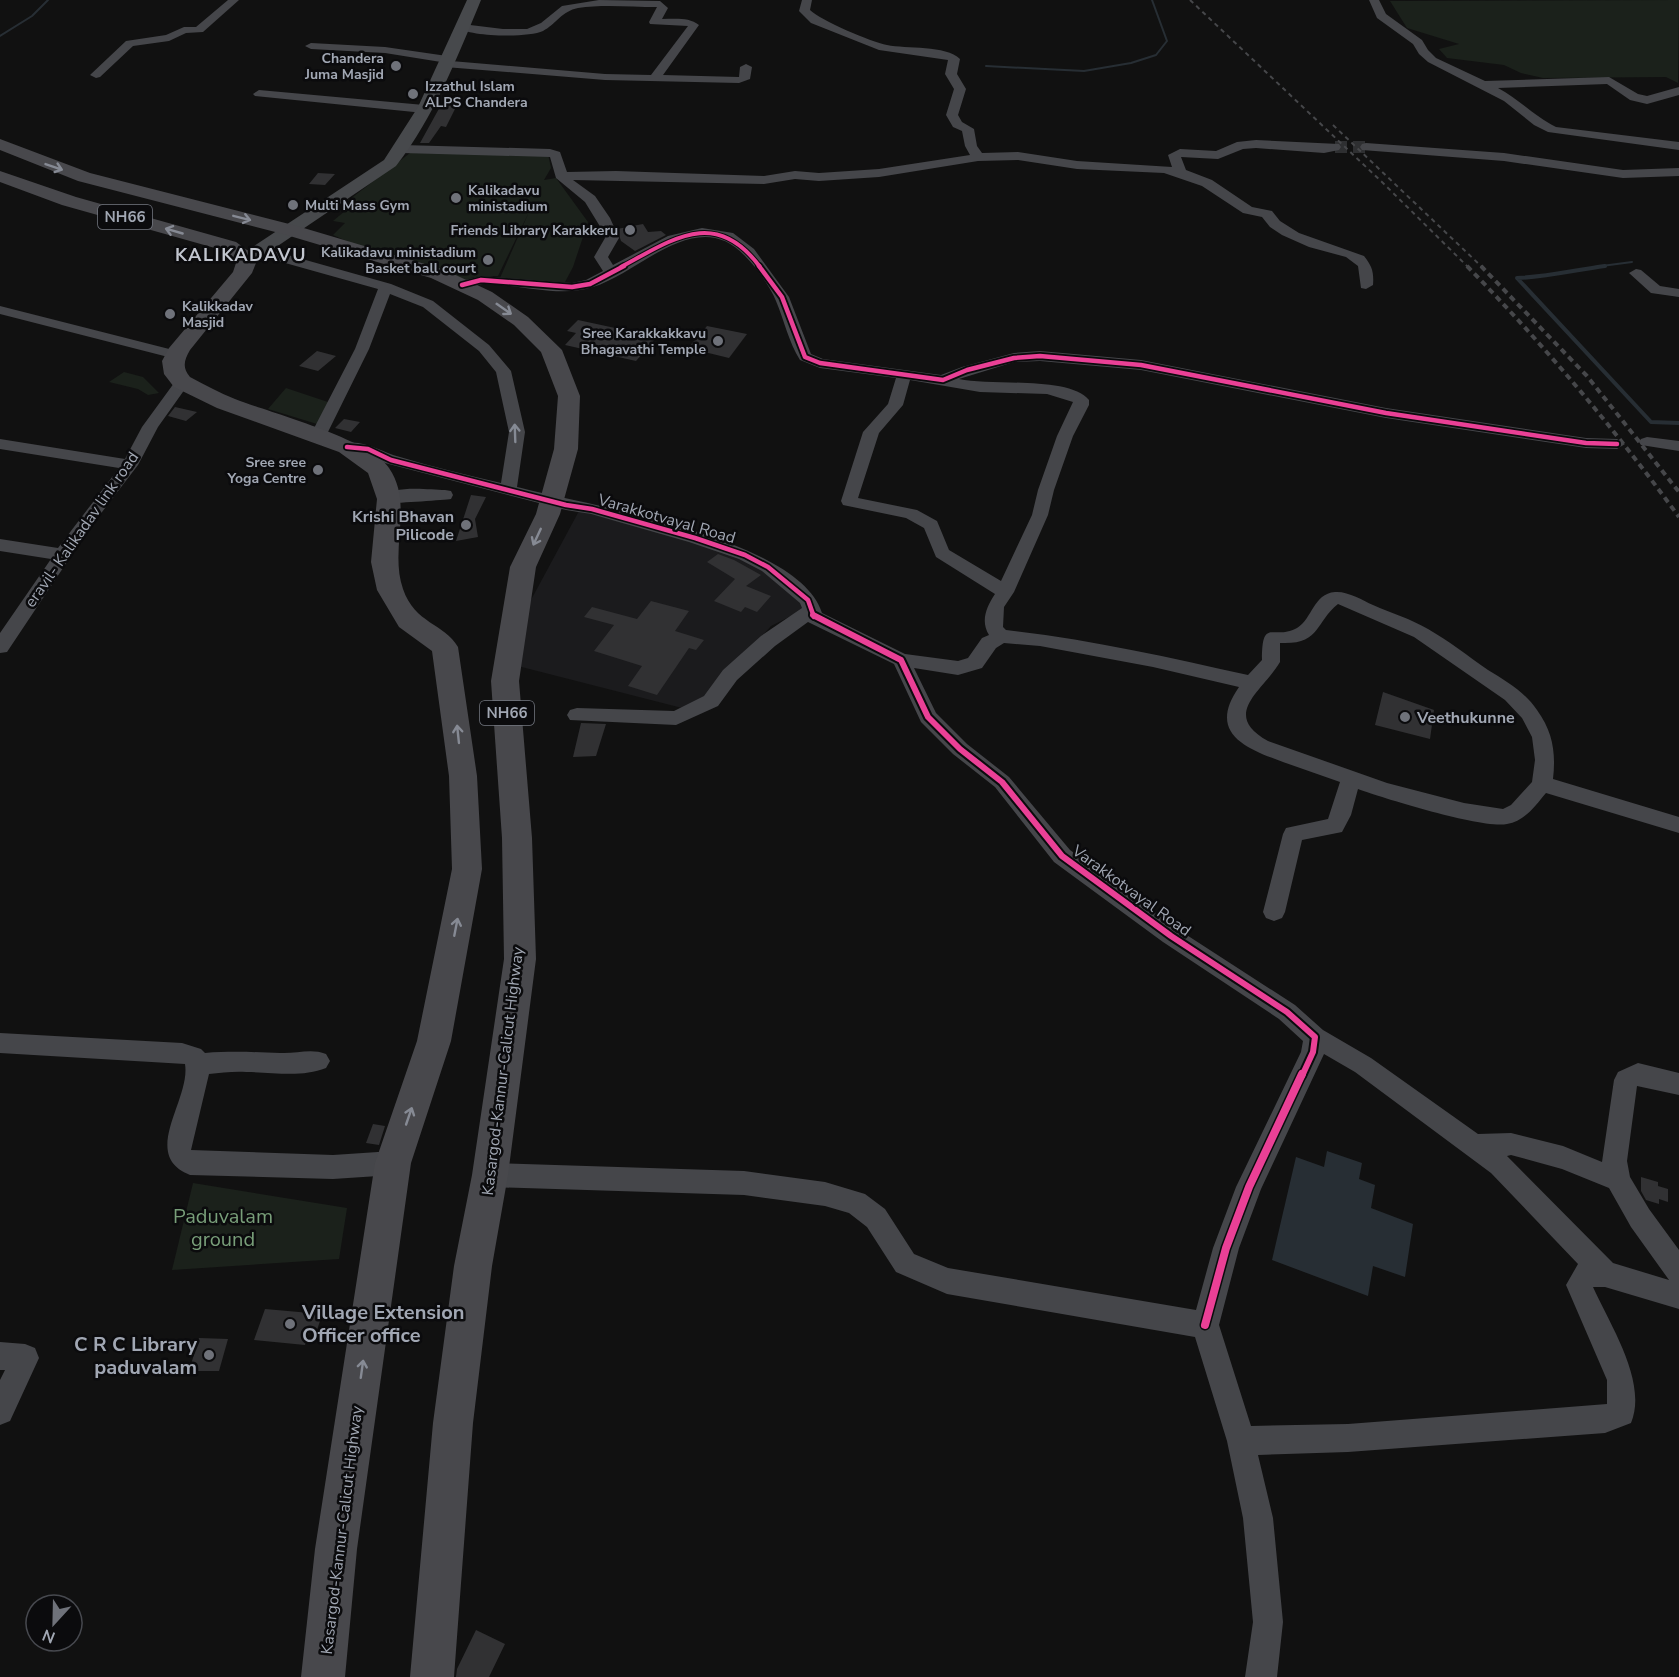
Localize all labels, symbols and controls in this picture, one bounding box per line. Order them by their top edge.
place label: Chandera Juma Masjid [304,49,384,84]
marker: Chandera Juma Masjid [389,59,403,73]
place label: Izzathul Islam ALPS Chandera [425,77,528,112]
marker: Izzathul Islam ALPS Chandera [406,87,420,101]
one-way arrow [44,162,63,173]
place label: Kalikadavu ministadium [468,181,548,216]
marker: Kalikadavu ministadium [449,191,463,205]
place label: Multi Mass Gym [305,196,409,215]
marker: Multi Mass Gym [286,198,300,212]
road number: NH66 [98,205,152,229]
one-way arrow [232,212,251,224]
place label: Friends Library Karakkeru [450,221,618,240]
marker: Friends Library Karakkeru [623,223,637,237]
one-way arrow [165,224,184,236]
district label: KALIKADAVU [175,243,307,267]
place label: Kalikadavu ministadium Basket ball court [321,243,477,278]
marker: Kalikadavu ministadium Basket ball court [481,253,495,267]
place label: Kalikkadav Masjid [182,297,254,332]
one-way arrow [496,303,512,315]
marker: Kalikkadav Masjid [163,307,177,321]
place label: Sree Karakkakkavu Bhagavathi Temple [581,324,706,359]
marker: Sree Karakkakkavu Bhagavathi Temple [711,334,725,348]
one-way arrow [509,423,520,443]
street label: eravil- Kalikadav link road [20,447,144,612]
place label: Sree sree Yoga Centre [226,453,306,488]
marker: Sree sree Yoga Centre [311,463,325,477]
street label: Varakkotvayal Road [594,489,738,549]
place label: Krishi Bhavan Pilicode [352,506,454,546]
marker: Krishi Bhavan Pilicode [459,518,473,532]
one-way arrow [531,528,543,546]
road number: NH66 [480,701,534,725]
place label: Veethukunne [1416,707,1515,729]
marker: Veethukunne [1398,710,1412,724]
one-way arrow [452,724,463,744]
street label: Varakkotvayal Road [1067,840,1195,941]
one-way arrow [451,918,462,937]
street label: Kasargod-Kannur-Calicut Highway [477,945,529,1197]
one-way arrow [404,1107,415,1126]
park label: Paduvalam ground [173,1203,273,1253]
place label: Village Extension Officer office [301,1299,464,1349]
marker: Village Extension Officer office [283,1317,297,1331]
place label: C R C Library paduvalam [74,1331,197,1381]
marker: C R C Library paduvalam [202,1348,216,1362]
one-way arrow [356,1360,367,1379]
street label: Kasargod-Kannur-Calicut Highway [316,1404,368,1656]
north arrow [24,1593,84,1653]
text: N [39,1624,58,1648]

